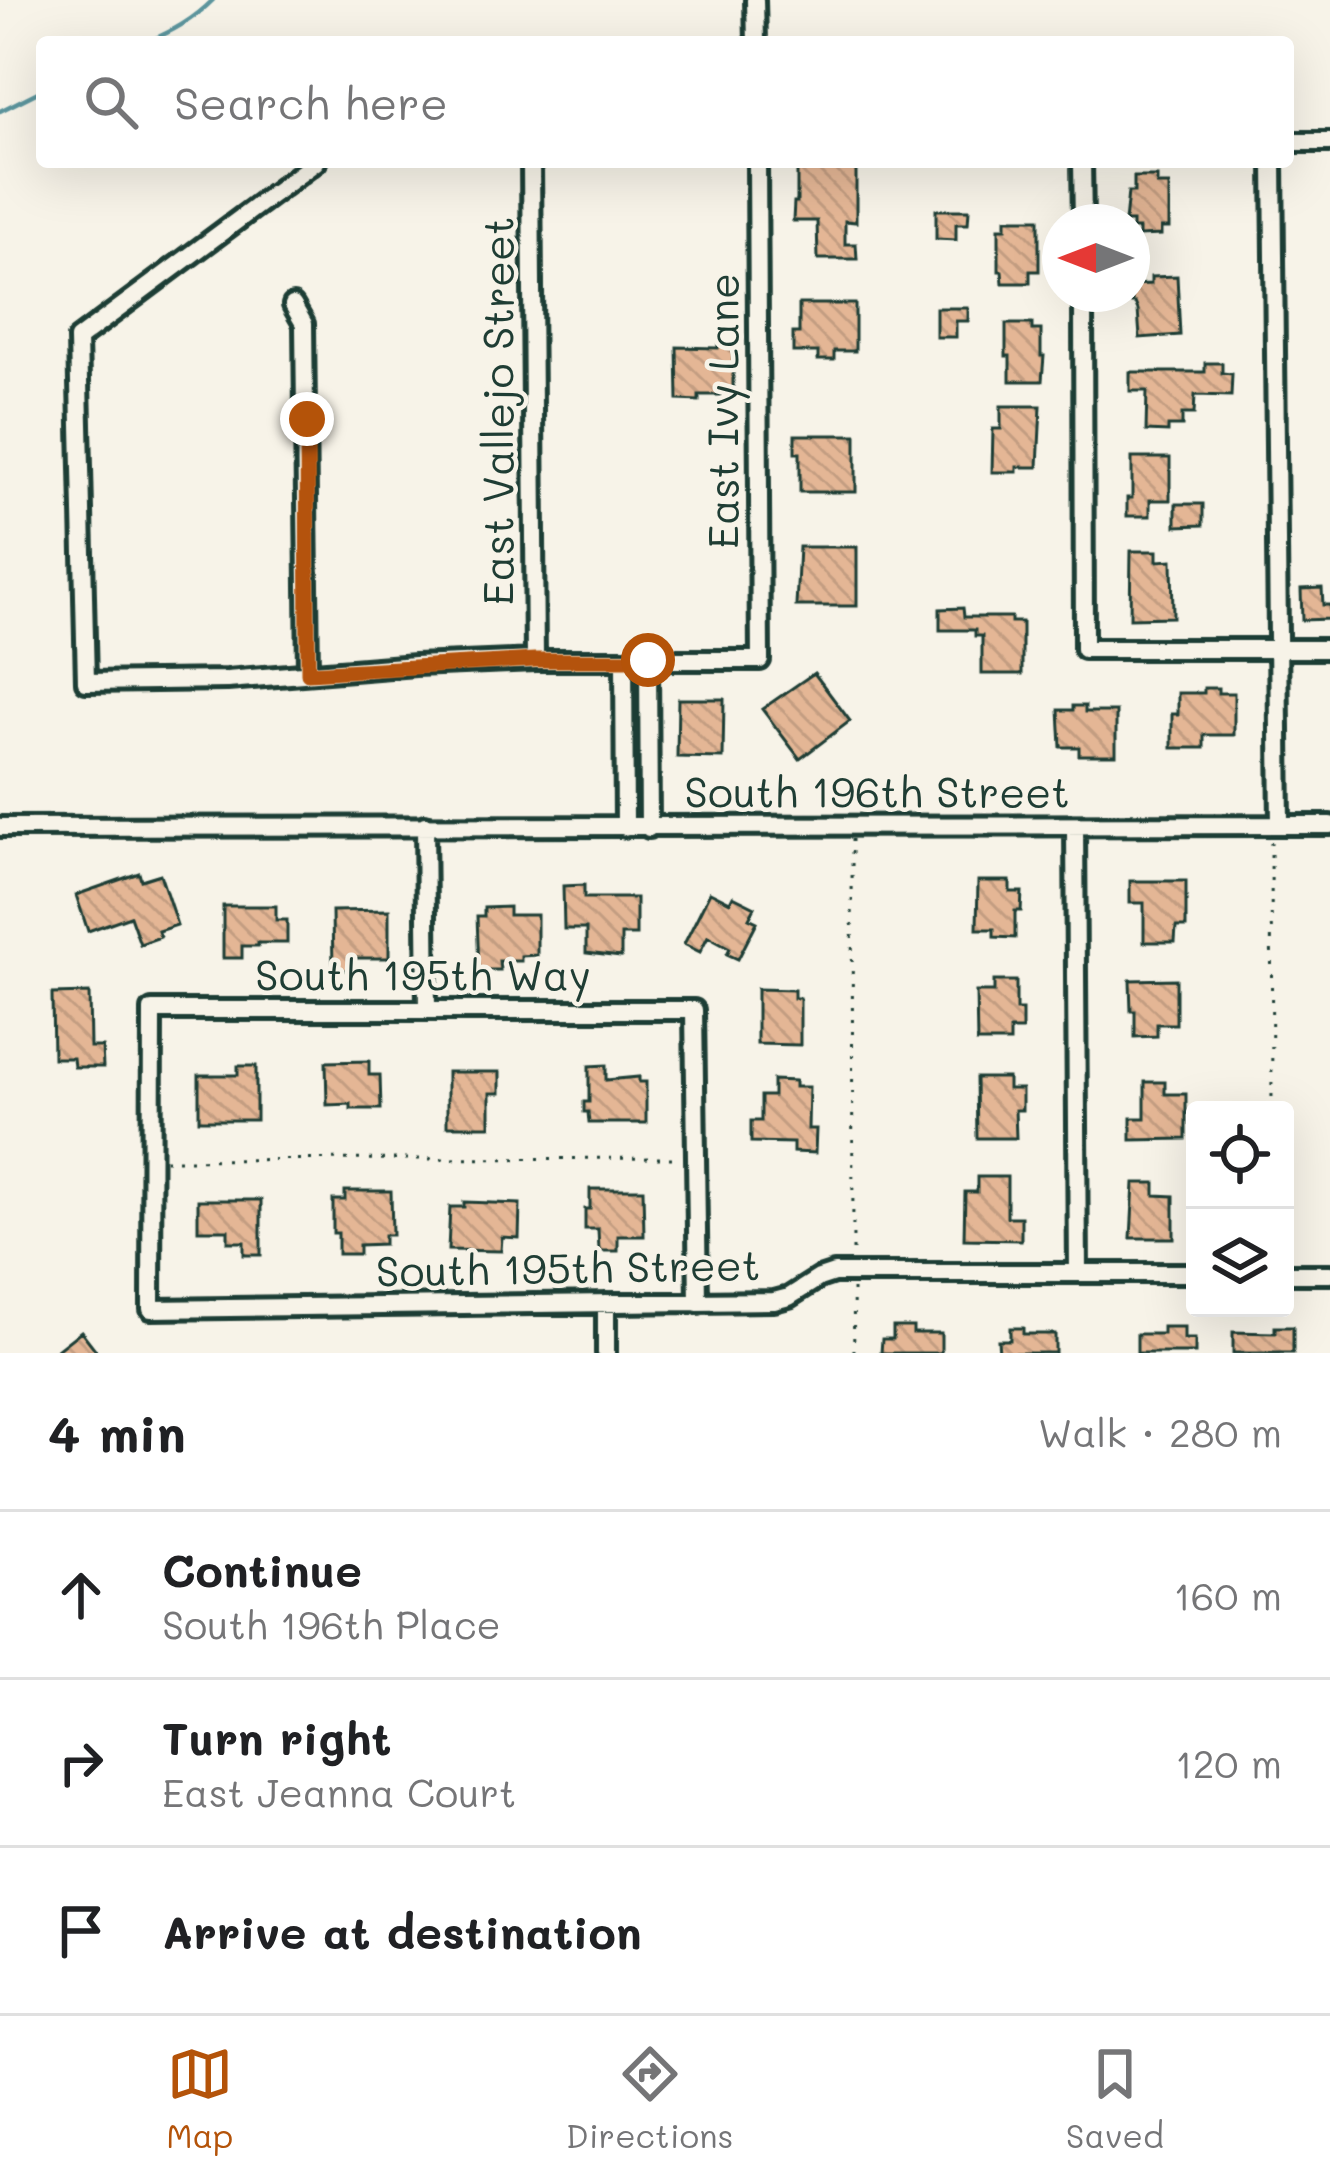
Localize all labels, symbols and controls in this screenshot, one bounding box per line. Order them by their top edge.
search box [36,36,1294,168]
icon: search [78,69,144,135]
text: Search here [174,73,448,131]
north arrow [1042,204,1150,312]
street label: East Vallejo Street [470,217,525,605]
street label: East Ivy Lane [695,273,750,549]
route end [280,392,334,446]
route start [621,633,675,687]
street label: South 196th Street [684,764,1070,819]
street label: South 195th Way [255,947,591,1002]
map controls [1186,1101,1294,1317]
button: locate [1186,1101,1294,1209]
button: layers [1186,1209,1294,1317]
street label: South 195th Street [375,1236,761,1298]
text: 4 min [48,1398,186,1465]
text: Walk · 280 m [1038,1406,1282,1457]
text: Continue [162,1540,362,1598]
icon: ahead [48,1562,114,1628]
text: 160 m [1173,1569,1282,1620]
text: South 196th Place [162,1598,501,1649]
text: Turn right [162,1708,391,1766]
icon: right [48,1730,114,1796]
text: 120 m [1175,1737,1282,1788]
text: East Jeanna Court [162,1766,516,1817]
icon: arrive [48,1898,114,1964]
text: Arrive at destination [162,1902,642,1960]
tab: Map [166,2041,233,2156]
tab: Directions [566,2041,733,2156]
tab: Saved [1066,2041,1164,2156]

